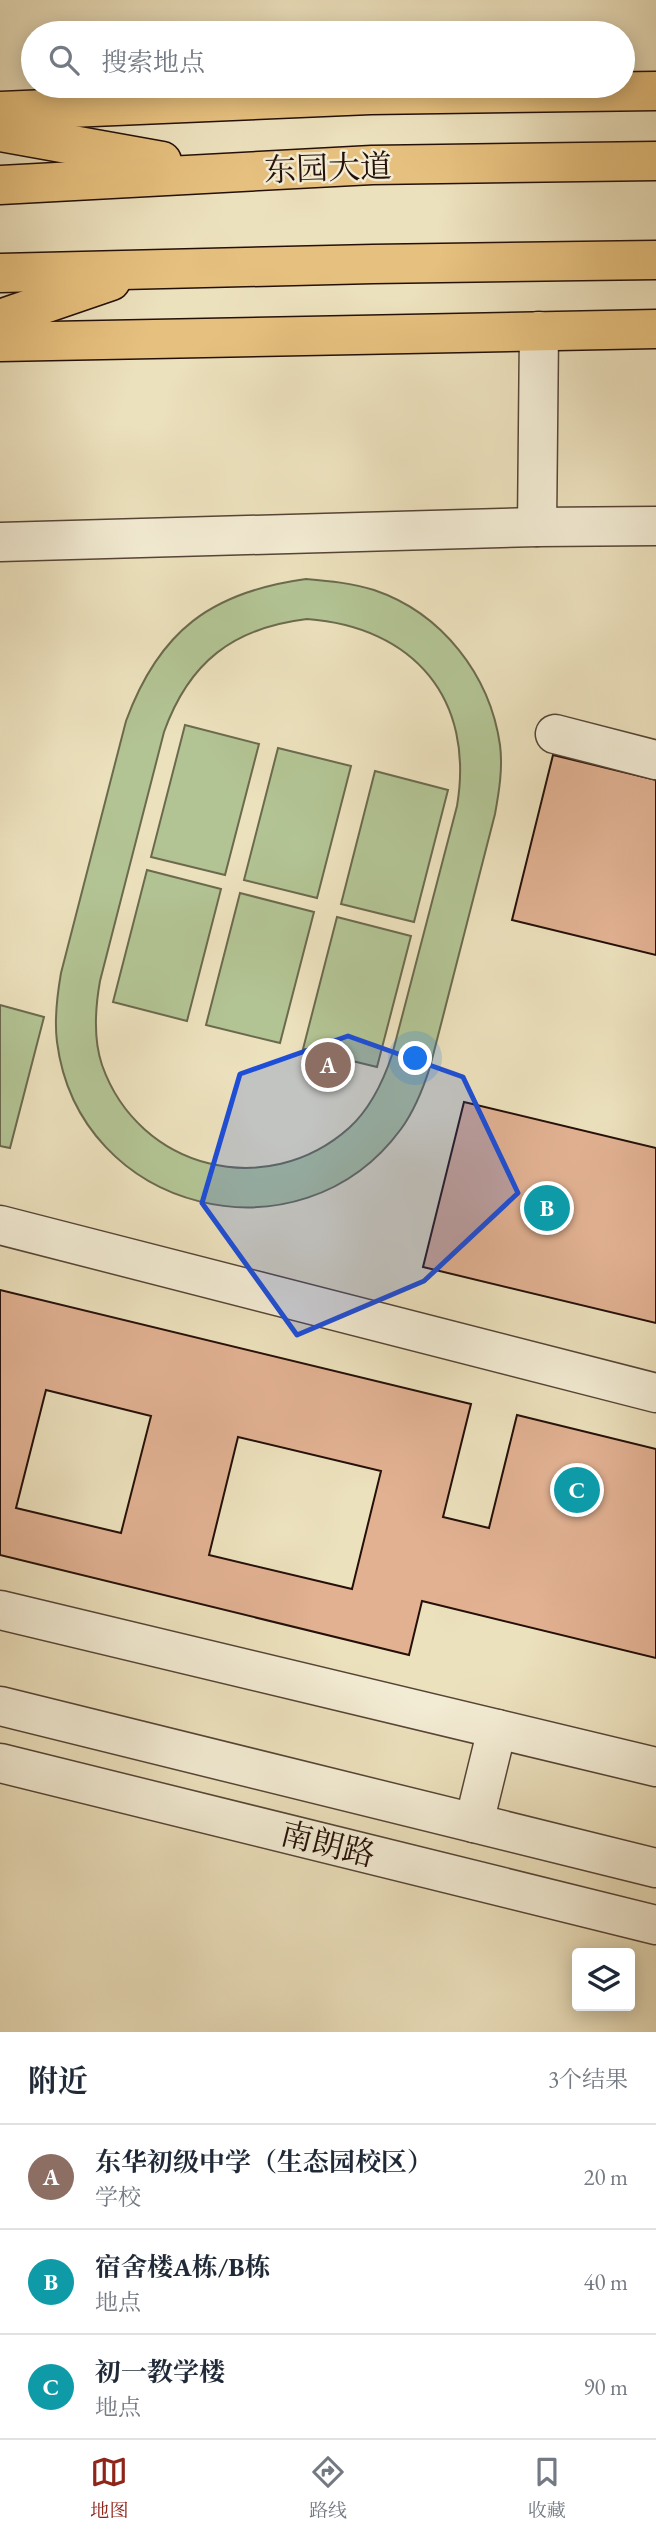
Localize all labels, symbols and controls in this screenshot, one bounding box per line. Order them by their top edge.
search box [21,21,635,98]
icon: search [45,41,83,79]
text: 搜索地点 [101,45,205,79]
street label: 东园大道 [263,145,393,191]
pin: A [305,1039,351,1091]
your location [398,1041,432,1075]
pin: B [524,1182,570,1234]
pin: C [554,1464,600,1516]
street label: 南朗路 [276,1812,380,1876]
map controls [572,1948,635,2011]
button: layers [572,1948,635,2011]
text: 附近 [28,2061,88,2100]
text: 3个结果 [548,2064,628,2094]
text: 东华初级中学（生态园校区） [95,2145,433,2179]
text: A [43,2162,59,2192]
text: 20 m [583,2162,628,2192]
text: 学校 [95,2182,141,2212]
text: 宿舍楼A栋/B栋 [95,2250,271,2284]
text: B [44,2267,58,2297]
text: 40 m [583,2267,628,2297]
text: 地点 [95,2287,141,2317]
text: 初一教学楼 [95,2355,225,2389]
text: C [43,2372,59,2402]
text: 90 m [583,2372,628,2402]
text: 地点 [95,2392,141,2422]
tab: 地图 [90,2453,128,2523]
tab: 路线 [309,2453,347,2523]
tab: 收藏 [528,2453,566,2523]

